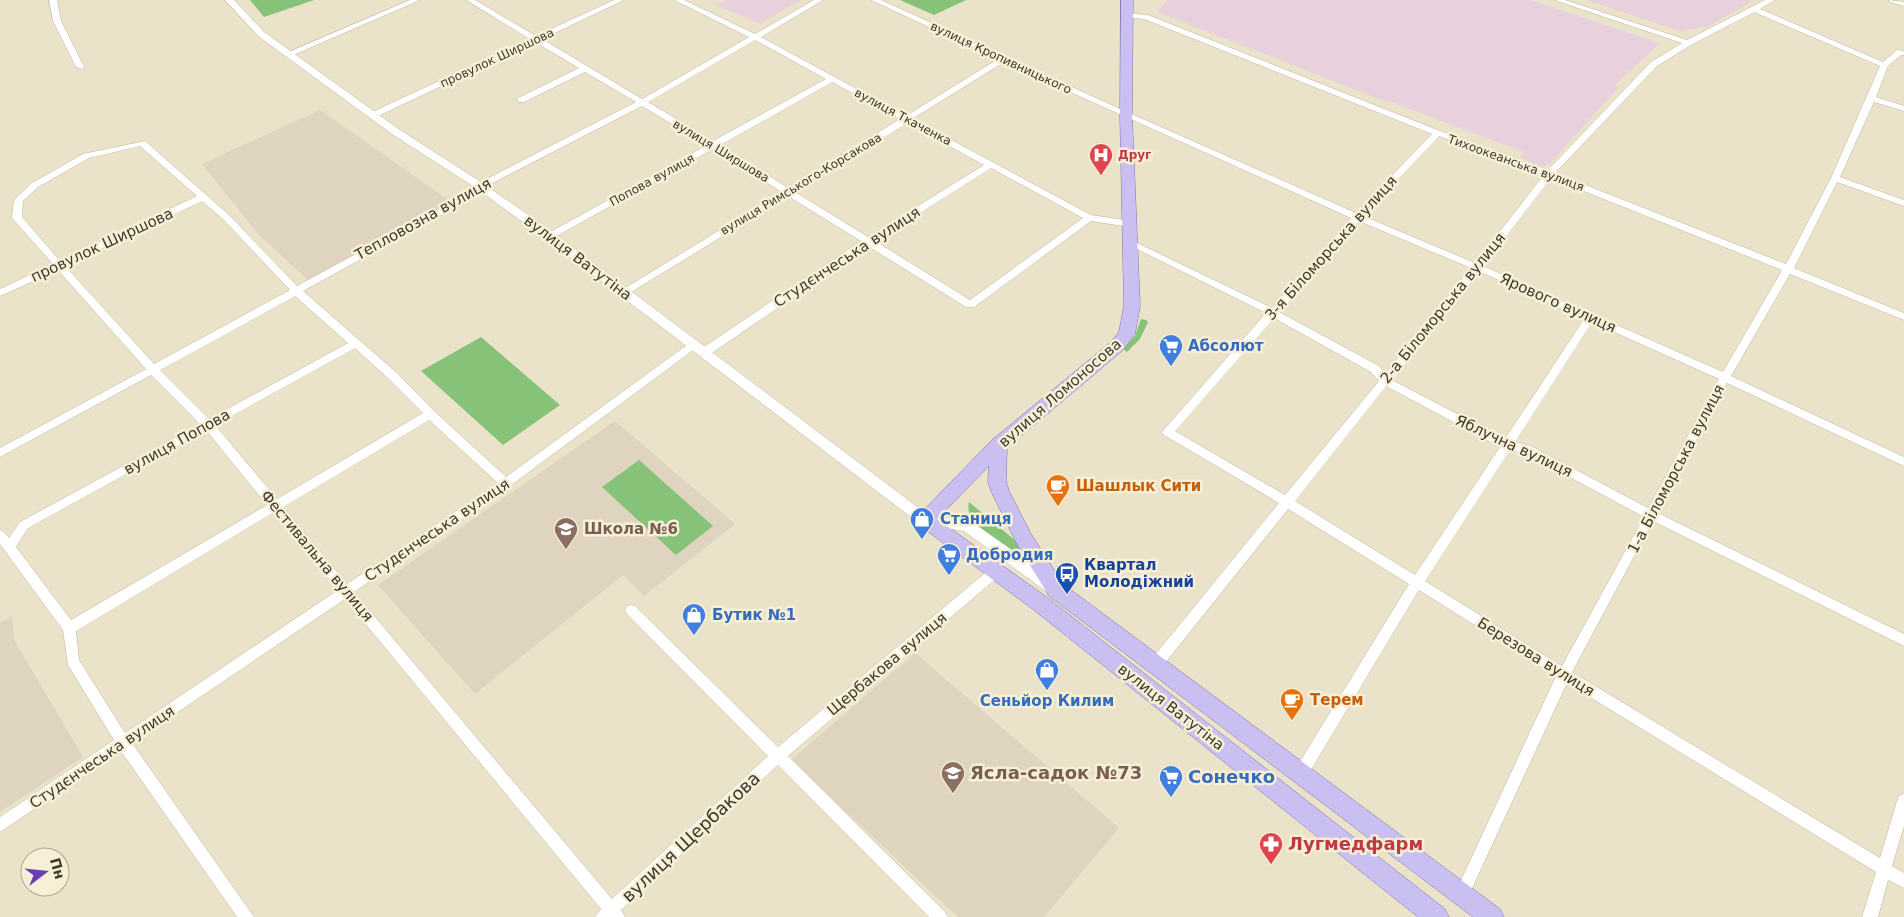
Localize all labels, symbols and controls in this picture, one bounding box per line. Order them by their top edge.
street label: вулиця Кропивницького [928,19,1074,97]
street label: провулок Ширшова [438,25,556,91]
street label: вулиця Ткаченка [852,86,954,148]
street label: вулиця Ширшова [670,117,772,185]
street label: вулиця Римського-Корсакова [718,130,884,238]
street label: Тихоокеанська вулиця [1445,131,1586,194]
hospital icon: Друг [1088,142,1114,176]
place label: Друг [1118,148,1151,162]
street label: Попова вулиця [607,151,697,209]
street label: 3-я Біломорська вулиця [1261,172,1401,324]
street label: Тепловозна вулиця [351,174,494,264]
street label: Студєнчеська вулиця [770,203,924,311]
street label: провулок Ширшова [28,204,176,286]
street label: вулиця Ватутіна [521,212,635,304]
street label: 2-а Біломорська вулиця [1377,229,1509,387]
street label: Ярового вулиця [1497,269,1619,337]
supermarket icon: Абсолют [1158,333,1184,367]
street label: вулиця Ломоносова [995,335,1125,451]
place label: Абсолют [1188,337,1264,355]
street label: 1-а Біломорська вулиця [1624,382,1728,556]
street label: вулиця Попова [121,405,233,479]
street label: Яблучна вулиця [1453,411,1575,481]
cafe icon: Шашлык Сити [1045,473,1071,507]
street label: Студєнчеська вулиця [361,475,513,585]
place label: Шашлык Сити [1076,477,1201,495]
street label: Фестивальна вулиця [257,487,377,625]
shop icon: Станиця [909,506,935,540]
place label: Станиця [940,510,1011,528]
school or university icon: Школа №6 [553,516,579,550]
place label: Школа №6 [584,520,678,538]
supermarket icon: Добродия [936,542,962,576]
place label: Добродия [966,546,1053,564]
place label: Квартал Молодіжний [1084,556,1194,591]
bus stop icon: Квартал Молодіжний [1054,561,1080,595]
shop icon: Бутик №1 [681,602,707,636]
place label: Бутик №1 [712,606,796,624]
street label: Щербакова вулиця [823,609,951,719]
street label: Березова вулиця [1474,614,1598,700]
shop icon: Сеньйор Килим [1034,657,1060,691]
street label: вулиця Ватутіна [1114,660,1228,754]
cafe icon: Терем [1279,687,1305,721]
place label: Терем [1310,691,1364,709]
place label: Сеньйор Килим [980,692,1114,710]
street label: Студєнчеська вулиця [26,702,178,812]
school or university icon: Ясла-садок №73 [940,760,966,794]
place label: Ясла-садок №73 [970,762,1142,783]
supermarket icon: Сонечко [1158,764,1184,798]
place label: Сонечко [1188,766,1275,787]
street label: вулиця Щербакова [617,767,764,906]
pharmacy icon: Лугмедфарм [1258,831,1284,865]
place label: Лугмедфарм [1288,833,1423,854]
north arrow [20,847,70,897]
text: Пн [47,856,68,881]

